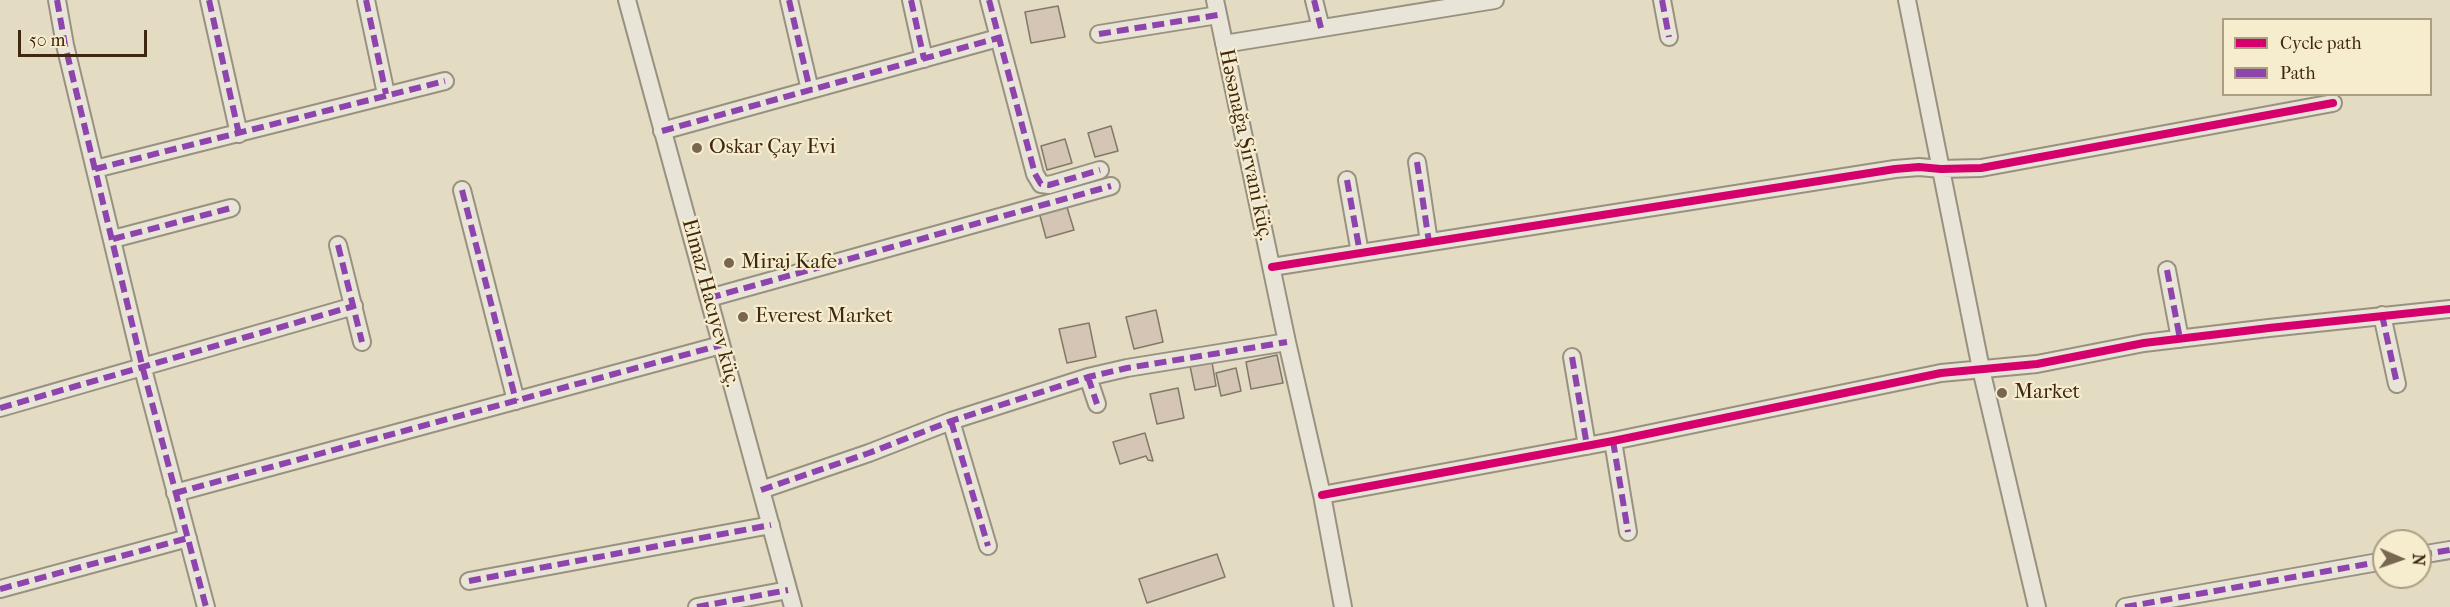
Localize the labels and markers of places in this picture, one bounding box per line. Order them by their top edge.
place label: Oskar Çay Evi [709,135,836,161]
marker: Oskar Çay Evi [690,141,704,155]
place label: Miraj Kafe [741,250,837,276]
marker: Miraj Kafe [722,256,736,270]
place label: Everest Market [755,304,893,330]
marker: Everest Market [736,310,750,324]
place label: Market [2014,380,2080,406]
marker: Market [1995,386,2009,400]

